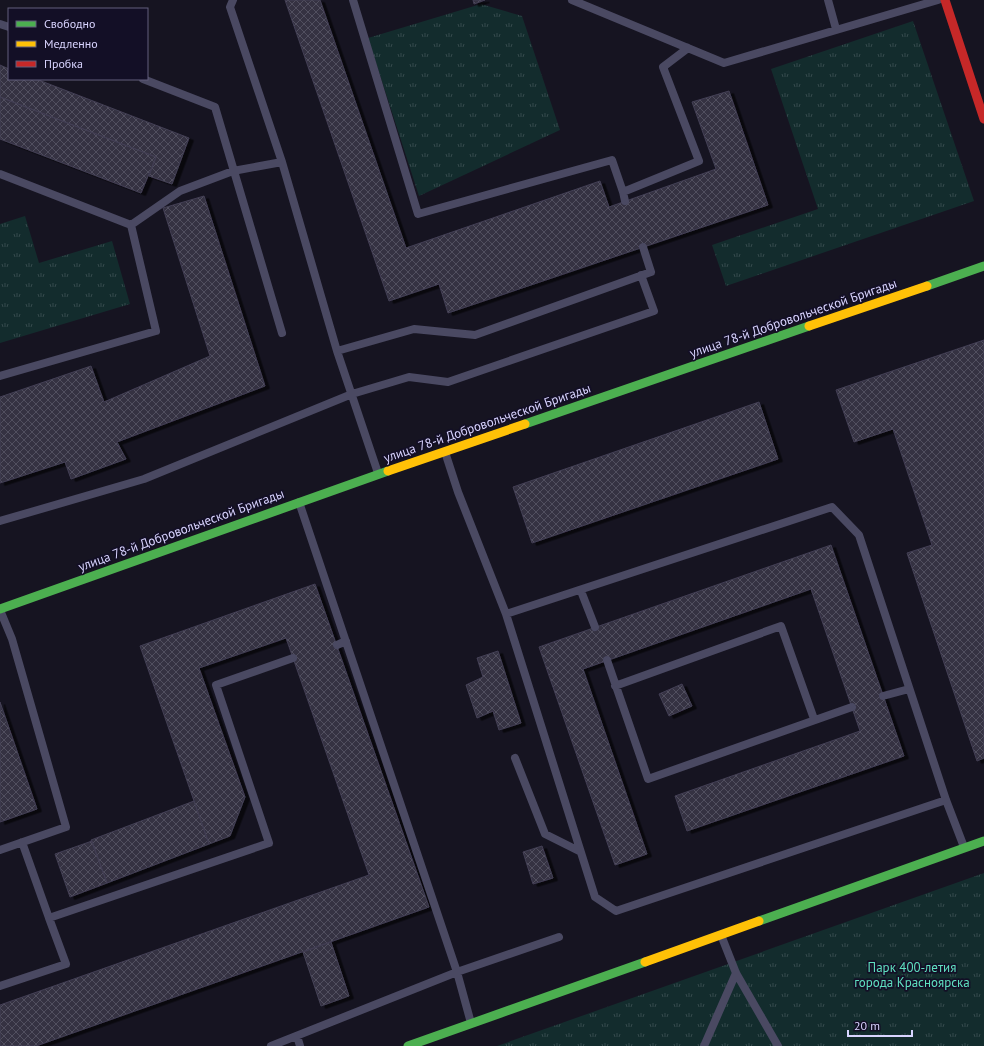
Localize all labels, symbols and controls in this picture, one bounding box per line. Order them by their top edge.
legend [8,8,148,80]
text: Свободно [44,16,95,31]
text: Медленно [44,36,98,51]
text: Пробка [44,56,83,71]
street label: улица 78-й Добровольческой Бригады [687,274,899,362]
street label: улица 78-й Добровольческой Бригады [381,379,593,467]
street label: улица 78-й Добровольческой Бригады [76,485,286,575]
park label: Парк 400-летия города Красноярска [854,959,970,991]
scale bar [848,1012,912,1038]
text: 20 m [854,1018,880,1033]

